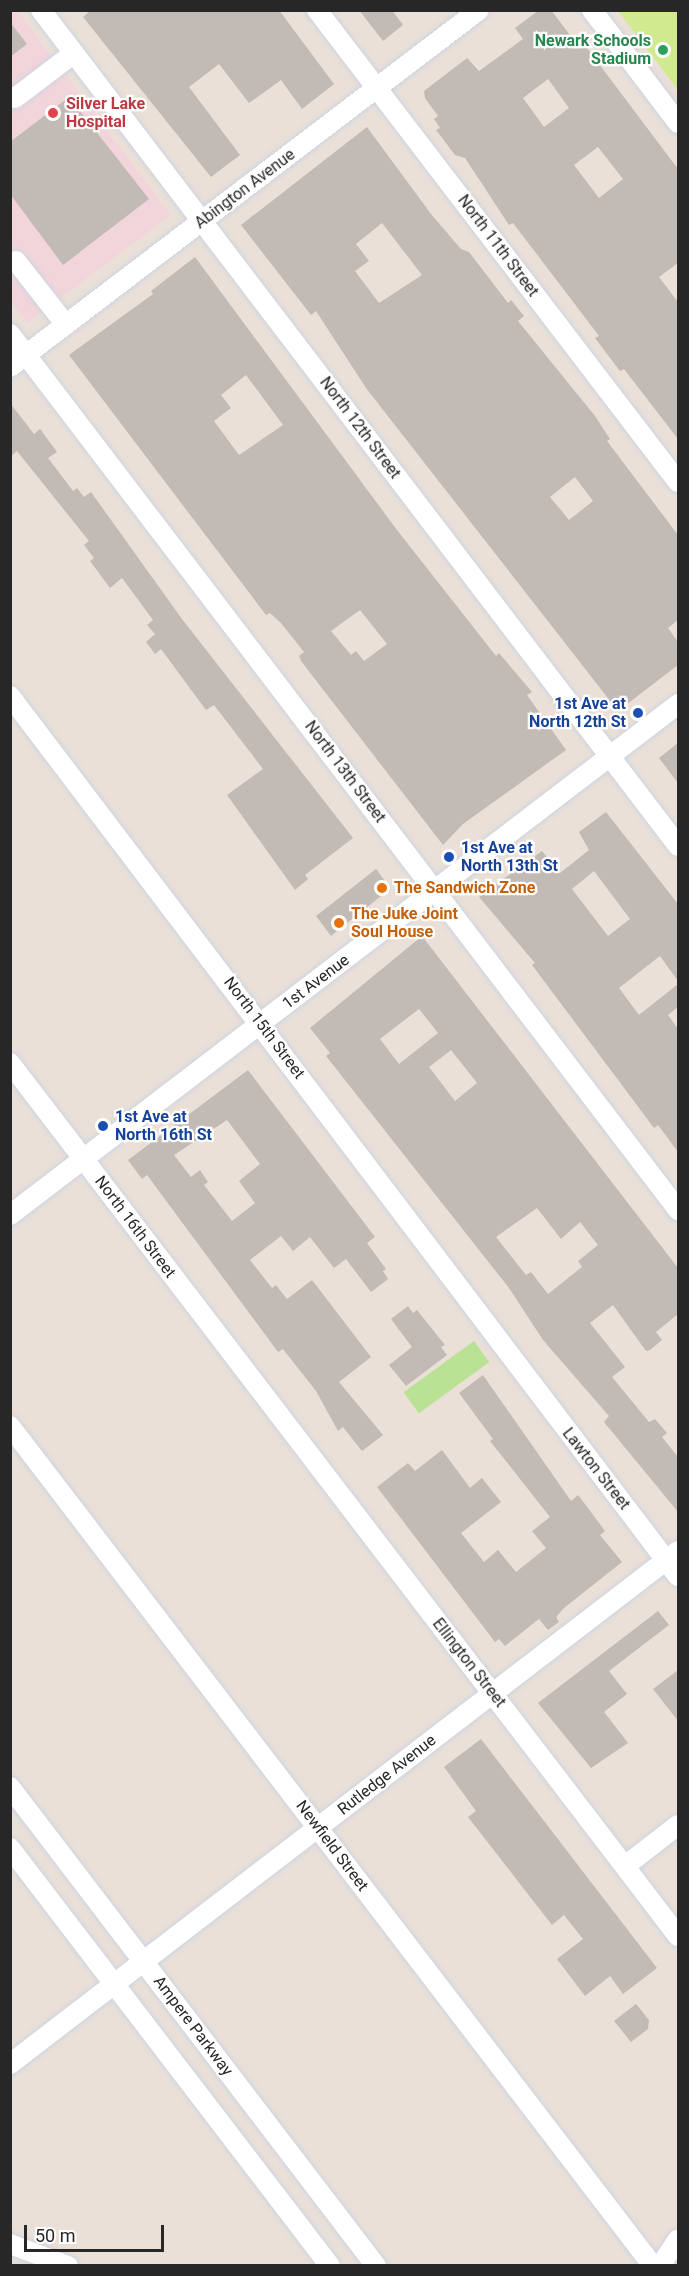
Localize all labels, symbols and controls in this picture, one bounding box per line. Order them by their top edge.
place label: Newark Schools Stadium [535,31,651,69]
marker: Newark Schools Stadium [656,43,670,57]
place label: Silver Lake Hospital [66,94,145,132]
marker: Silver Lake Hospital [44,104,62,122]
street label: Abington Avenue [191,145,299,233]
street label: North 11th Street [453,191,543,301]
street label: North 12th Street [315,373,405,483]
place label: 1st Ave at North 12th St [529,694,626,732]
marker: 1st Ave at North 12th St [631,706,645,720]
street label: North 13th Street [300,717,390,827]
place label: 1st Ave at North 13th St [461,838,558,876]
marker: 1st Ave at North 13th St [442,850,456,864]
place label: The Sandwich Zone [394,878,535,898]
marker: The Sandwich Zone [375,881,389,895]
place label: The Juke Joint Soul House [351,904,458,942]
marker: The Juke Joint Soul House [332,916,346,930]
street label: 1st Avenue [279,951,353,1013]
street label: North 15th Street [219,973,309,1083]
place label: 1st Ave at North 16th St [115,1107,212,1145]
marker: 1st Ave at North 16th St [96,1119,110,1133]
street label: North 16th Street [90,1172,180,1282]
street label: Lawton Street [558,1424,634,1514]
street label: Ellington Street [428,1615,510,1711]
street label: Rutledge Avenue [334,1731,440,1819]
street label: Newfield Street [292,1797,372,1895]
street label: Ampere Parkway [149,1972,237,2080]
scale bar [27,2213,166,2251]
text: 50 m [35,2225,75,2246]

